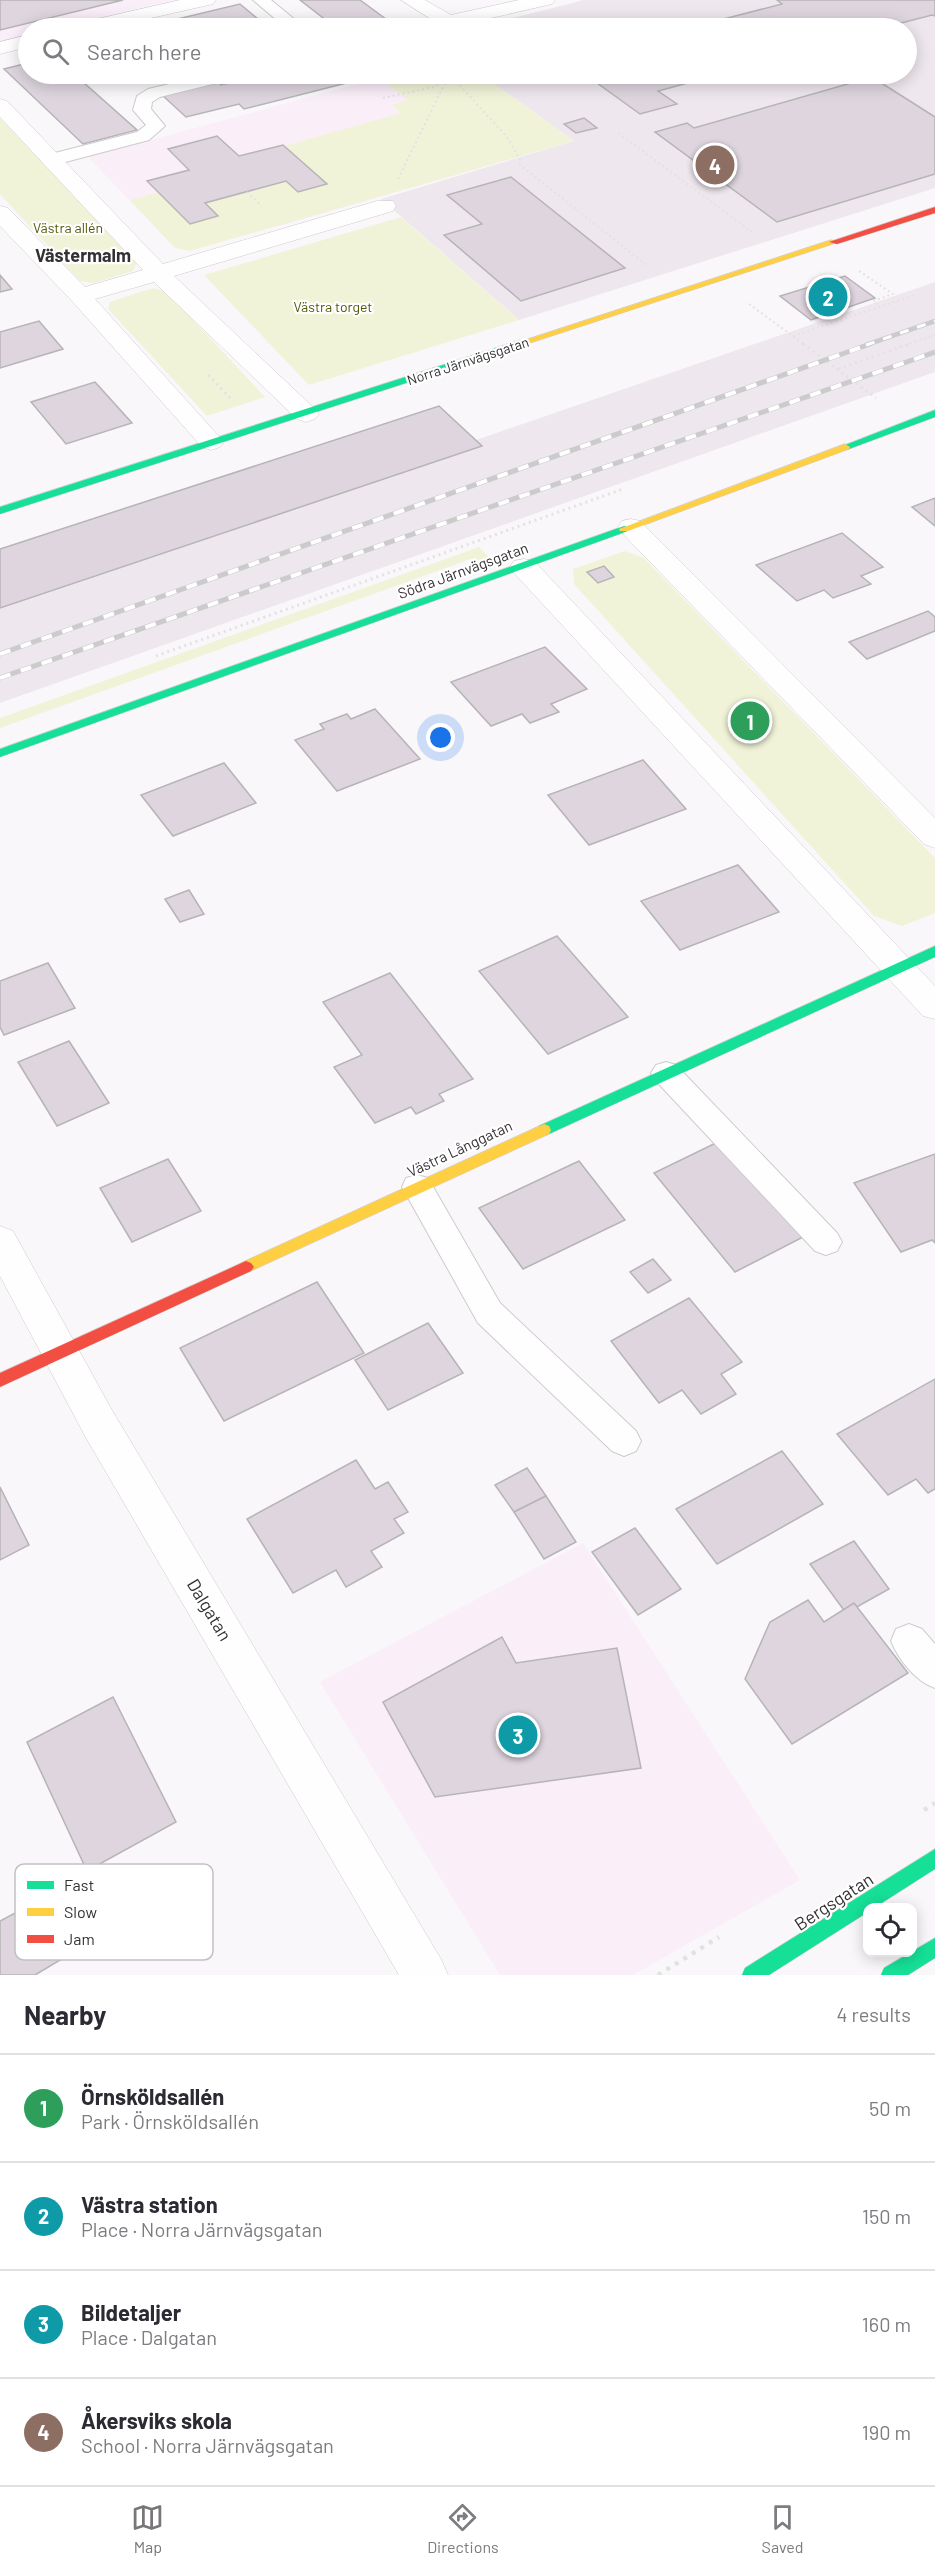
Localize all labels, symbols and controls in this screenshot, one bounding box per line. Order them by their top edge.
search box [18,18,917,84]
icon: search [39,35,72,68]
text: Search here [87,38,201,64]
pin: 4 [696,142,734,188]
park label: Västra allén [33,219,103,236]
district label: Västermalm [35,244,131,266]
pin: 2 [808,274,848,320]
park label: Västra torget [294,298,372,315]
street label: Norra Järnvägsgatan [405,333,531,388]
street label: Södra Järnvägsgatan [395,538,530,602]
pin: 1 [730,698,770,744]
your location [426,723,455,752]
street label: Västra Långgatan [404,1116,515,1180]
street label: Dalgatan [183,1574,237,1645]
pin: 3 [498,1712,538,1758]
legend [15,1864,213,1960]
street label: Bergsgatan [790,1868,877,1935]
text: Fast [64,1875,94,1894]
text: Slow [64,1902,97,1921]
map controls [863,1903,917,1957]
button: locate [863,1903,917,1957]
text: Jam [64,1929,95,1948]
text: Nearby [24,1999,106,2030]
text: 4 results [836,2002,911,2026]
text: Örnsköldsallén [81,2083,224,2109]
text: 1 [40,2096,47,2120]
text: 50 m [869,2096,911,2120]
text: Park · Örnsköldsallén [81,2109,259,2133]
text: Västra station [81,2191,218,2217]
text: 2 [38,2204,49,2228]
text: 150 m [862,2204,911,2228]
text: Place · Norra Järnvägsgatan [81,2217,322,2241]
text: Bildetaljer [81,2299,181,2325]
text: 3 [38,2312,49,2336]
text: 160 m [862,2312,911,2336]
text: Place · Dalgatan [81,2325,217,2349]
text: Åkersviks skola [81,2407,232,2433]
text: 4 [37,2420,50,2444]
text: 190 m [862,2420,911,2444]
text: School · Norra Järnvägsgatan [81,2433,334,2457]
tab: Map [131,2501,164,2556]
tab: Directions [427,2501,499,2556]
tab: Saved [762,2501,804,2556]

